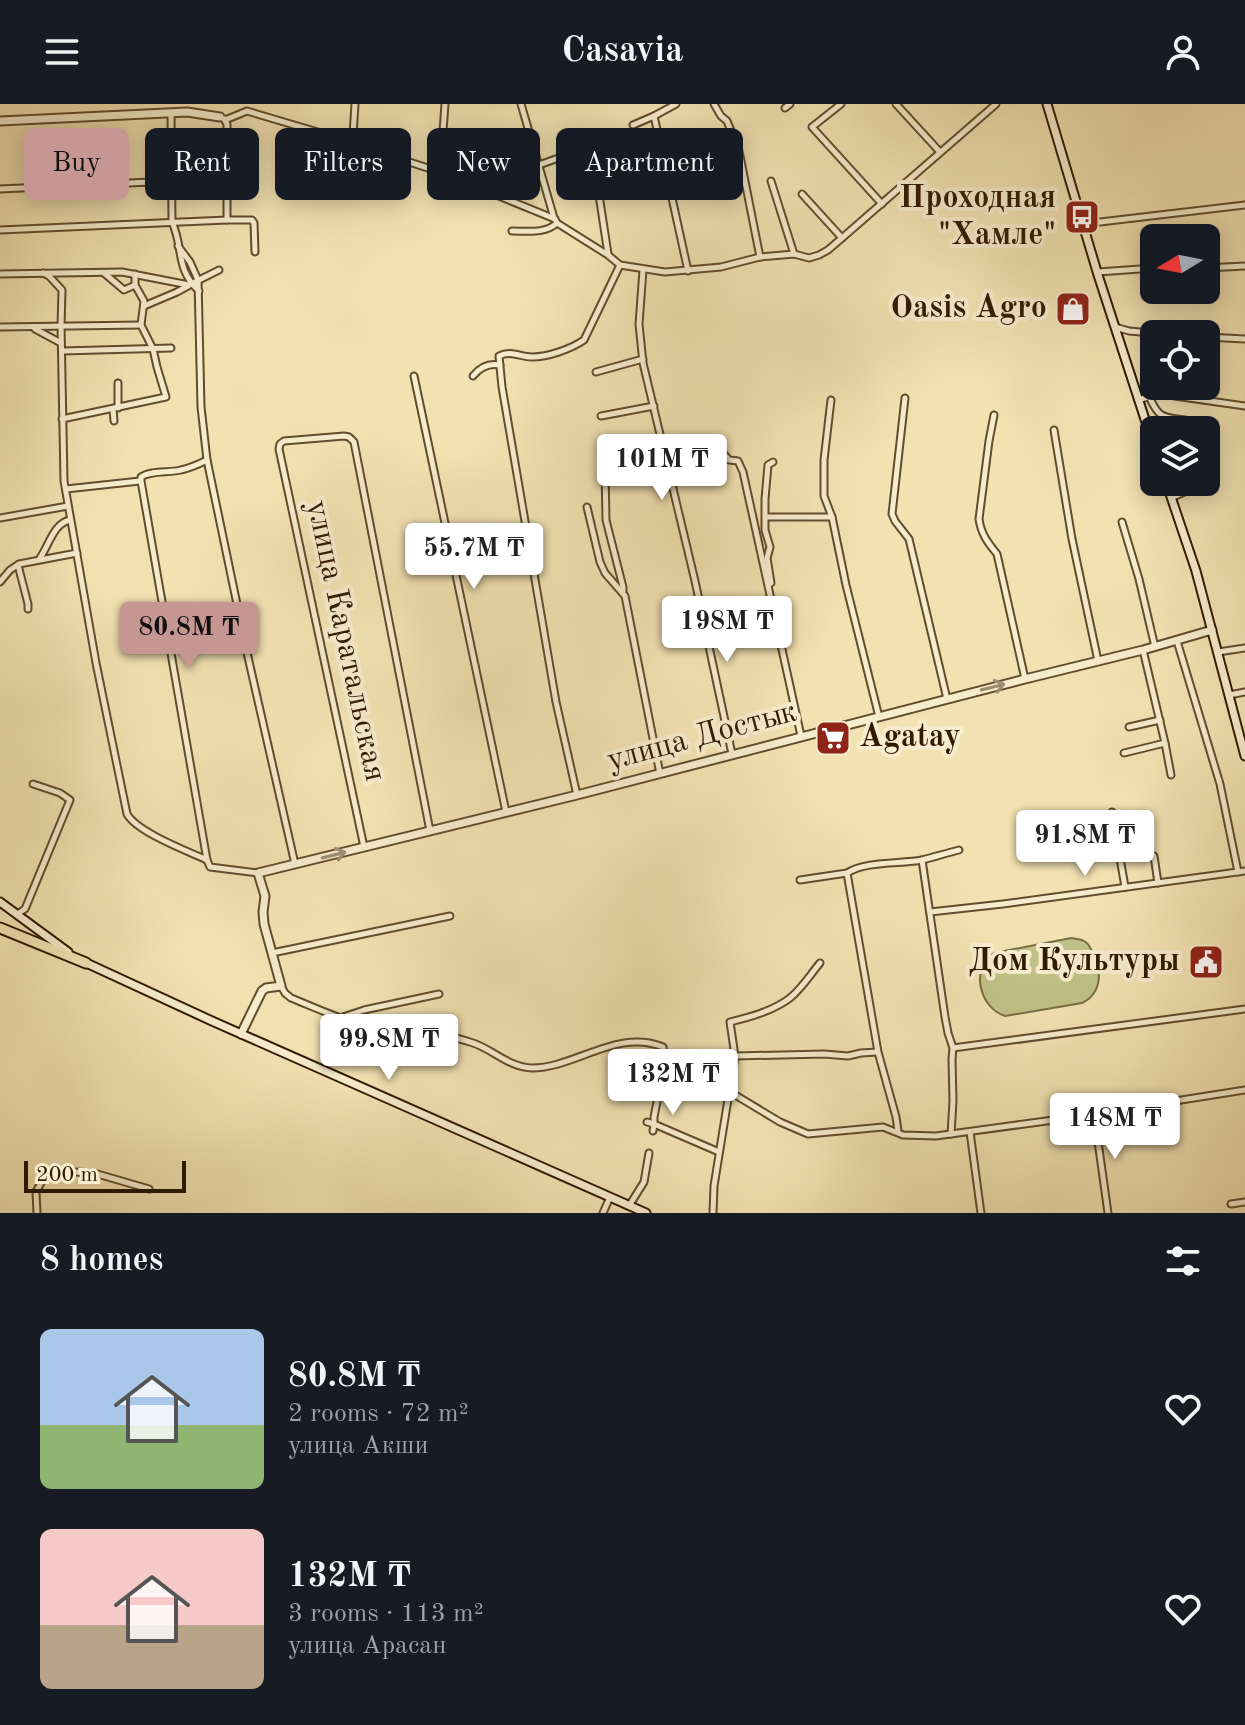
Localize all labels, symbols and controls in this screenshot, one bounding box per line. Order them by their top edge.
icon: menu [40,30,84,74]
icon: person [1161,30,1205,74]
text: Casavia [561,34,684,70]
chip: Buy [24,128,129,200]
chip: Rent [145,128,259,200]
chip: Filters [275,128,411,200]
chip: New [427,128,540,200]
chip: Apartment [556,128,743,200]
place label: Проходная "Хамле" [899,183,1056,252]
bus stop icon: Проходная "Хамле" [1063,198,1101,236]
north arrow [1140,224,1220,304]
map controls [1140,224,1220,496]
shop icon: Oasis Agro [1054,290,1092,328]
place label: Oasis Agro [890,293,1047,325]
button: locate [1140,320,1220,400]
button: layers [1140,416,1220,496]
pin: 101M ₸ [597,434,727,502]
text: 101M ₸ [615,447,709,473]
street label: улица Каратальская [300,497,390,785]
pin: 55.7M ₸ [400,523,548,591]
text: 55.7M ₸ [423,536,525,562]
pin: 198M ₸ [662,596,792,664]
pin: 80.8M ₸ [115,602,263,670]
text: 198M ₸ [680,609,774,635]
text: 80.8M ₸ [138,615,240,641]
one-way arrow [980,678,1006,693]
street label: улица Достык [604,696,800,778]
supermarket icon: Agatay [814,719,852,757]
place label: Agatay [859,722,961,754]
pin: 91.8M ₸ [1011,810,1159,878]
text: 91.8M ₸ [1034,823,1136,849]
one-way arrow [321,846,347,861]
public building icon: Дом Культуры [1187,943,1225,981]
place label: Дом Культуры [968,946,1180,978]
pin: 99.8M ₸ [315,1014,463,1082]
text: 99.8M ₸ [338,1027,440,1053]
pin: 132M ₸ [608,1049,738,1117]
text: 132M ₸ [626,1062,720,1088]
pin: 148M ₸ [1050,1093,1180,1161]
text: 148M ₸ [1068,1106,1162,1132]
scale bar [24,1157,186,1193]
text: 200 m [36,1164,98,1186]
icon: filters [1161,1239,1205,1283]
text: 8 homes [40,1244,163,1278]
text: 80.8M ₸ [288,1360,421,1394]
icon: home [104,1361,200,1457]
icon: heart [1161,1387,1205,1431]
text: 2 rooms · 72 m² [288,1401,469,1427]
text: улица Акши [288,1433,429,1459]
text: 132M ₸ [288,1560,411,1594]
icon: home [104,1561,200,1657]
icon: heart [1161,1587,1205,1631]
text: 3 rooms · 113 m² [288,1601,484,1627]
text: улица Арасан [288,1633,446,1659]

